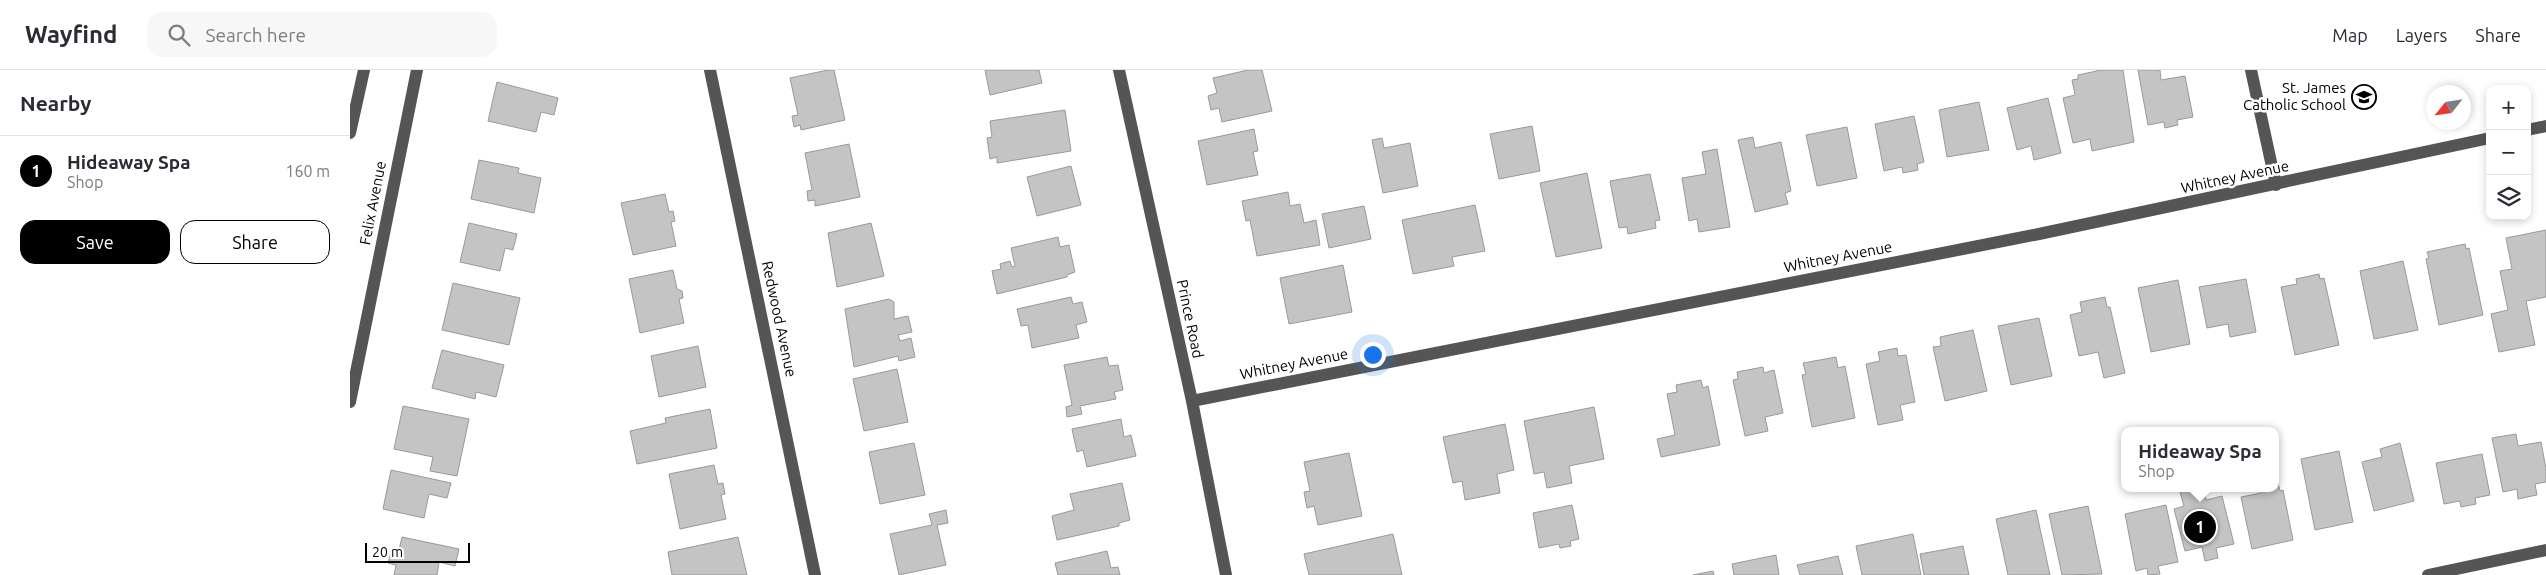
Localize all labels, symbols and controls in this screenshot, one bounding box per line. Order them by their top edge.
search box [147,12,497,57]
text: Wayfind [25,21,117,48]
icon: search [165,21,193,49]
text: Search here [205,24,306,46]
text: Map [2332,25,2368,45]
text: Layers [2396,25,2447,45]
text: Share [2475,25,2521,45]
place label: St. James Catholic School [2243,79,2346,113]
school or university icon: St. James Catholic School [2351,84,2377,110]
north arrow [2426,85,2471,130]
map controls [2486,85,2531,220]
button: + [2486,85,2531,130]
text: Nearby [20,91,91,115]
button: − [2486,130,2531,175]
text: Hideaway Spa [67,151,190,173]
street label: Whitney Avenue [2179,157,2290,196]
street label: Felix Avenue [356,159,389,246]
text: 1 [31,162,41,180]
text: 160 m [285,162,330,180]
text: Shop [67,173,103,191]
button: layers [2486,175,2531,220]
button: Save [20,220,170,264]
button: Share [180,220,330,264]
street label: Whitney Avenue [1782,238,1894,275]
street label: Redwood Avenue [759,259,800,379]
street label: Prince Road [1174,278,1207,360]
your location [1360,342,1386,368]
street label: Whitney Avenue [1238,345,1350,382]
popup [2121,427,2279,492]
text: Hideaway Spa [2138,440,2262,462]
text: Shop [2138,462,2175,480]
pin: 1 [2184,508,2216,546]
scale bar [365,540,470,563]
text: 20 m [372,544,403,560]

